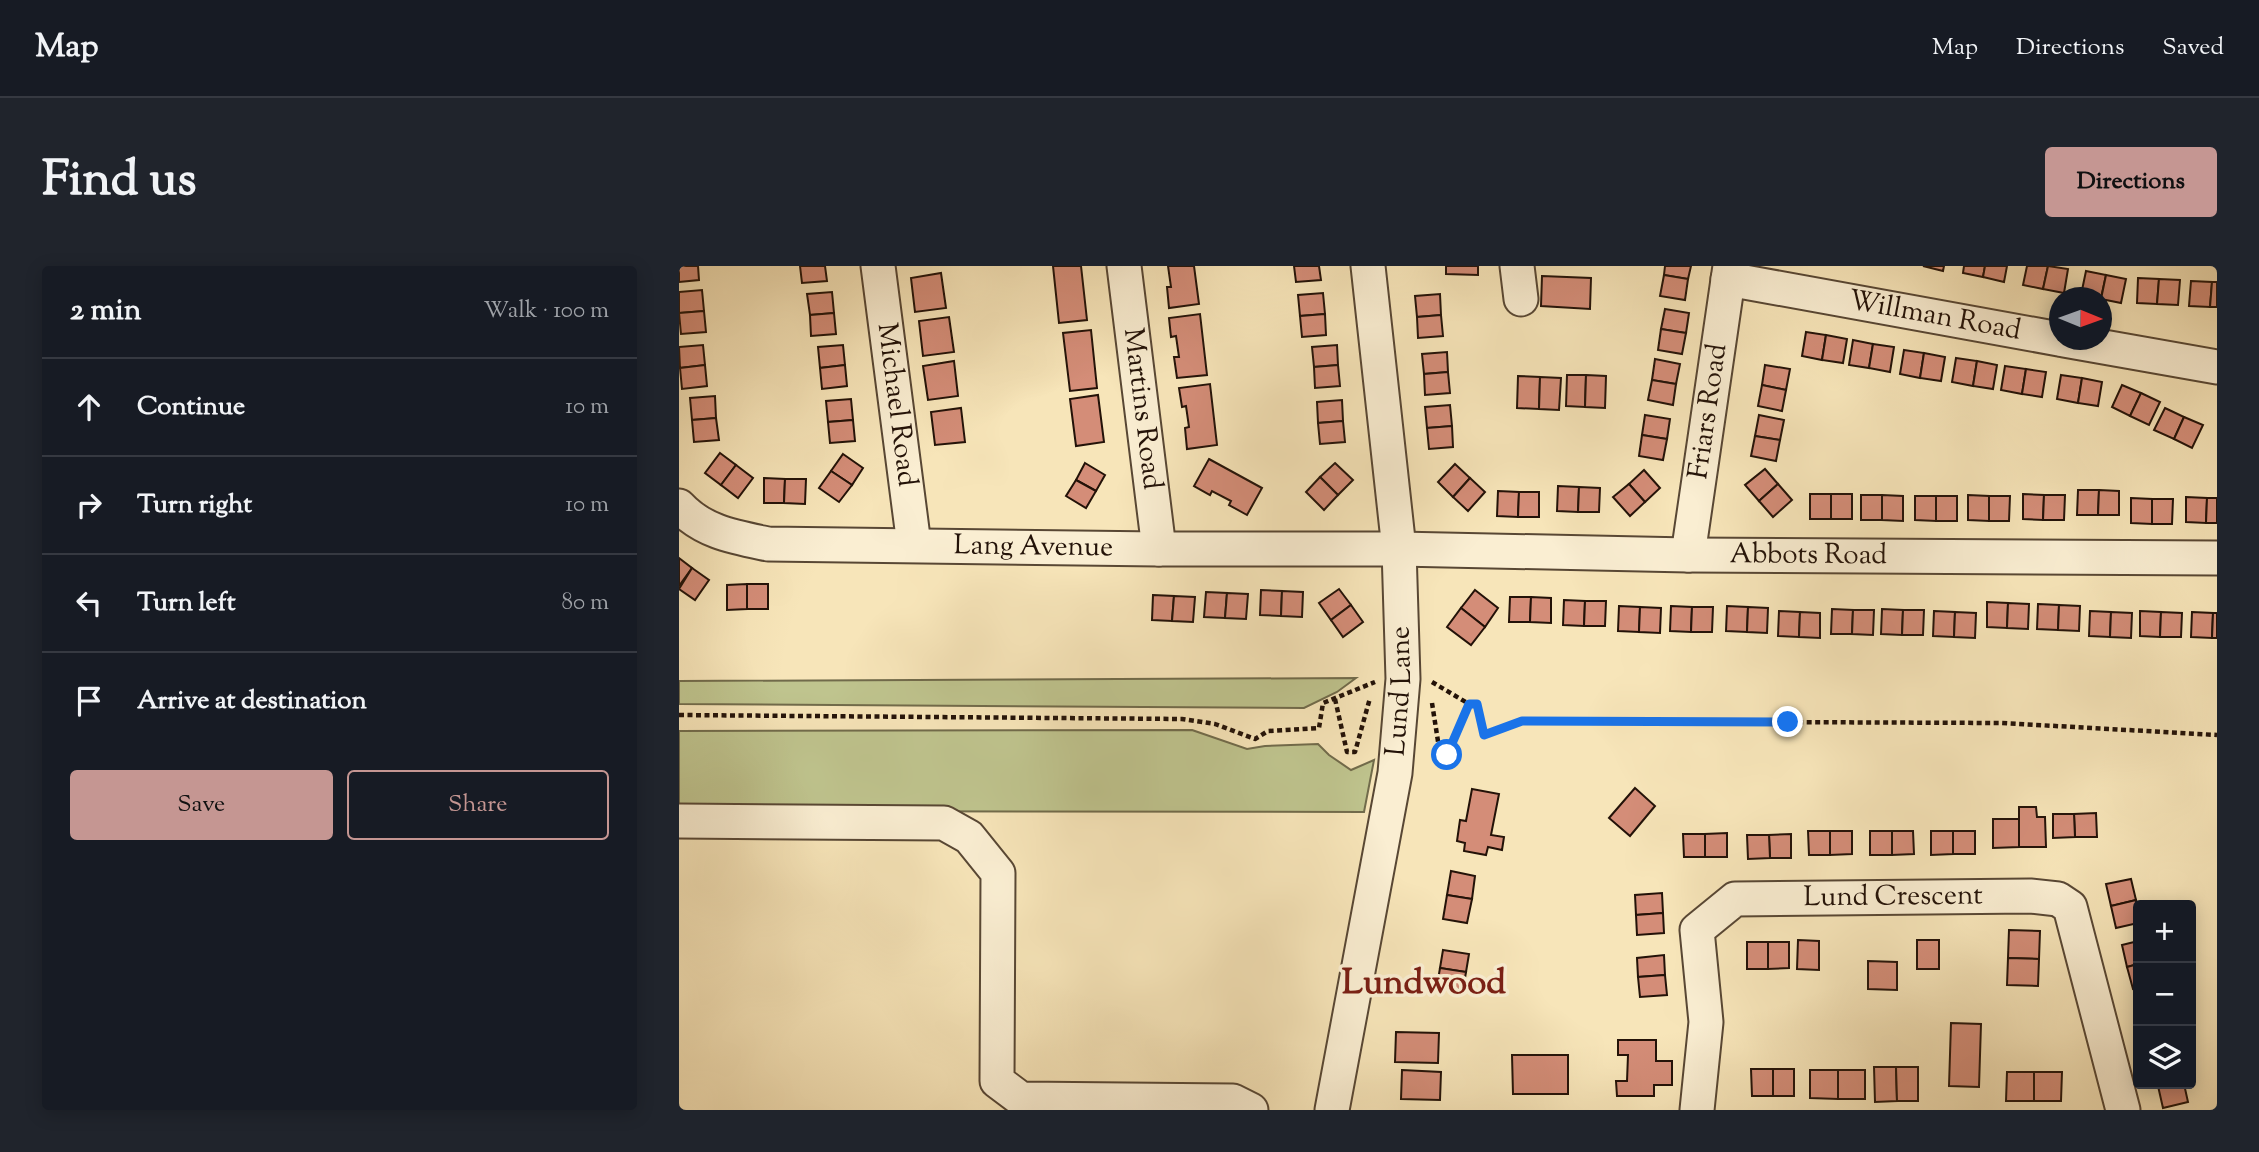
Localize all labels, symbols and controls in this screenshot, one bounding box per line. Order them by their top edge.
text: Map [35,24,99,72]
text: Map [1932,31,1978,65]
text: Directions [2016,31,2124,65]
text: Saved [2162,31,2224,65]
text: Find us [42,147,196,217]
button: Directions [2045,147,2217,217]
street label: Willman Road [1845,281,2024,352]
north arrow [2049,287,2112,350]
text: 2 min [70,290,142,333]
text: Walk · 100 m [484,295,609,328]
street label: Michael Road [866,321,926,489]
street label: Martins Road [1112,326,1172,492]
street label: Friars Road [1679,341,1738,482]
icon: ahead [70,388,108,426]
text: Continue [137,389,245,426]
text: 10 m [565,391,609,424]
icon: right [70,486,108,524]
text: Turn right [137,487,252,524]
text: 10 m [565,489,609,522]
street label: Lang Avenue [953,526,1113,568]
street label: Abbots Road [1729,535,1887,576]
icon: left [70,584,108,622]
text: Turn left [137,585,236,622]
text: 80 m [561,587,609,620]
street label: Lund Lane [1377,625,1423,758]
icon: arrive [70,682,108,720]
text: Arrive at destination [137,683,367,720]
route end [1772,706,1803,737]
route start [1431,739,1462,770]
button: Save [70,770,333,840]
button: Share [347,770,609,840]
street label: Lund Crescent [1803,876,1983,918]
map controls [2133,900,2196,1089]
button: + [2133,900,2196,963]
district label: Lundwood [1342,959,1506,1010]
button: − [2133,963,2196,1026]
button: layers [2133,1026,2196,1089]

